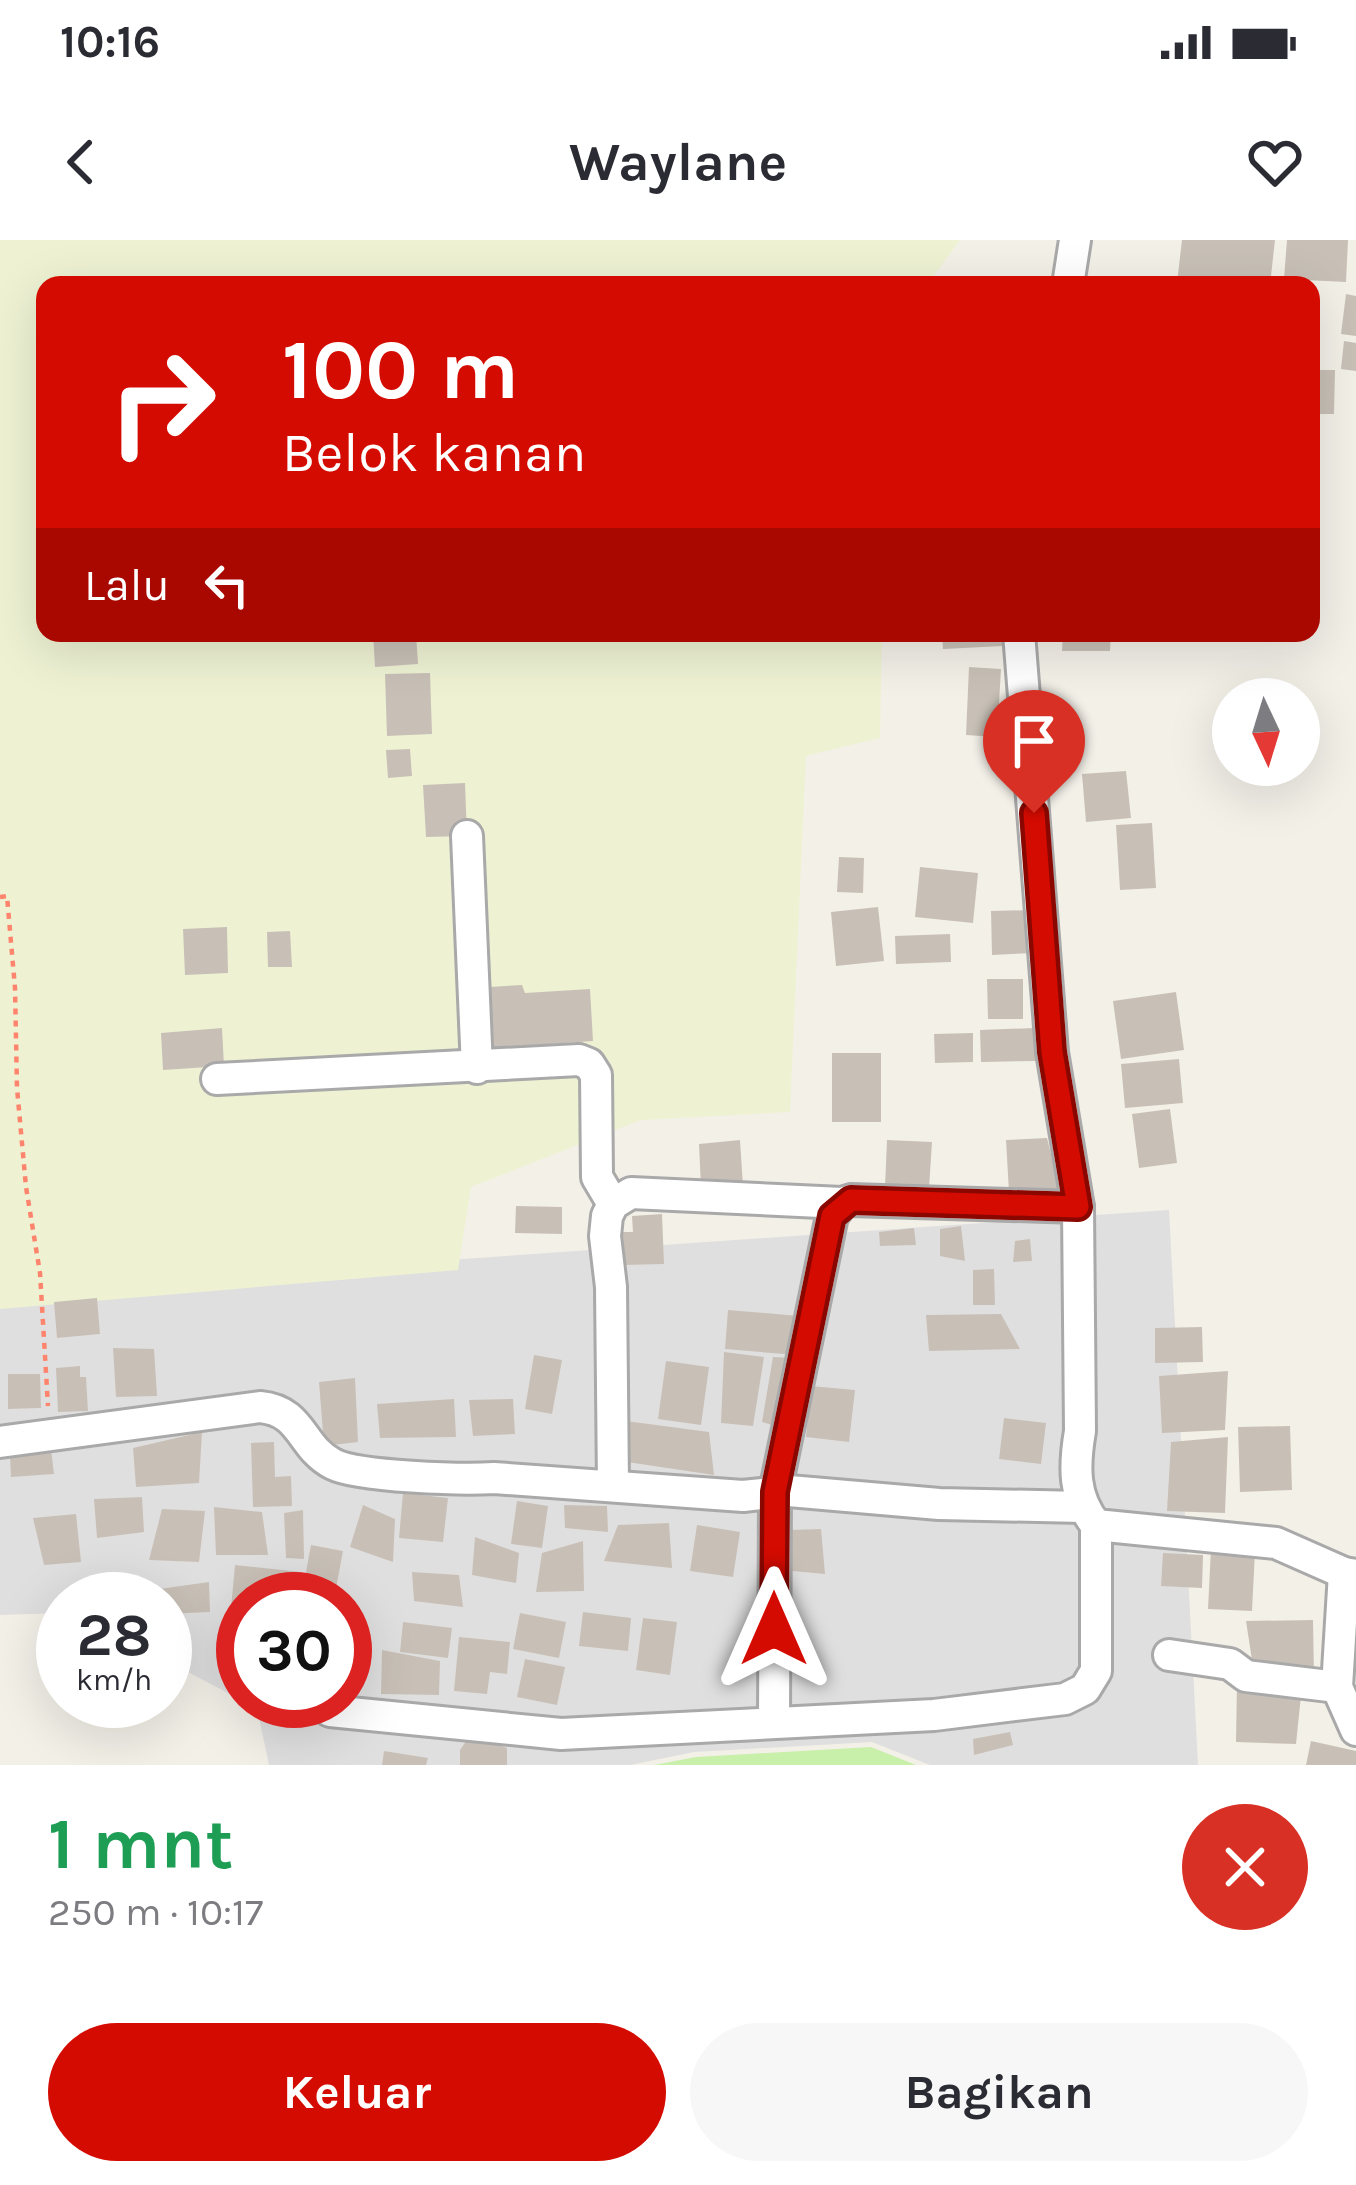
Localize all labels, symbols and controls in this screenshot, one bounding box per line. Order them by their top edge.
text: 10:16 [60,16,160,68]
icon: back [48,129,114,195]
icon: heart [1242,129,1308,195]
text: Waylane [569,130,787,194]
text: 100 m [282,321,519,419]
icon: right [84,324,240,480]
text: Belok kanan [282,421,586,485]
icon: left [194,552,260,618]
text: Lalu [84,559,170,611]
north arrow [1212,678,1320,786]
map controls [1212,678,1320,786]
pin [983,690,1085,813]
icon: arrive [1001,708,1067,774]
position arrow [711,1566,837,1692]
speed limit sign: 30 [216,1572,372,1728]
text: 28 [76,1600,152,1670]
text: km/h [76,1662,152,1698]
text: 1 mnt [48,1802,233,1886]
button: close [1182,1804,1308,1930]
text: 250 m · 10:17 [48,1889,263,1935]
button: Keluar [48,2023,666,2161]
button: Bagikan [690,2023,1308,2161]

